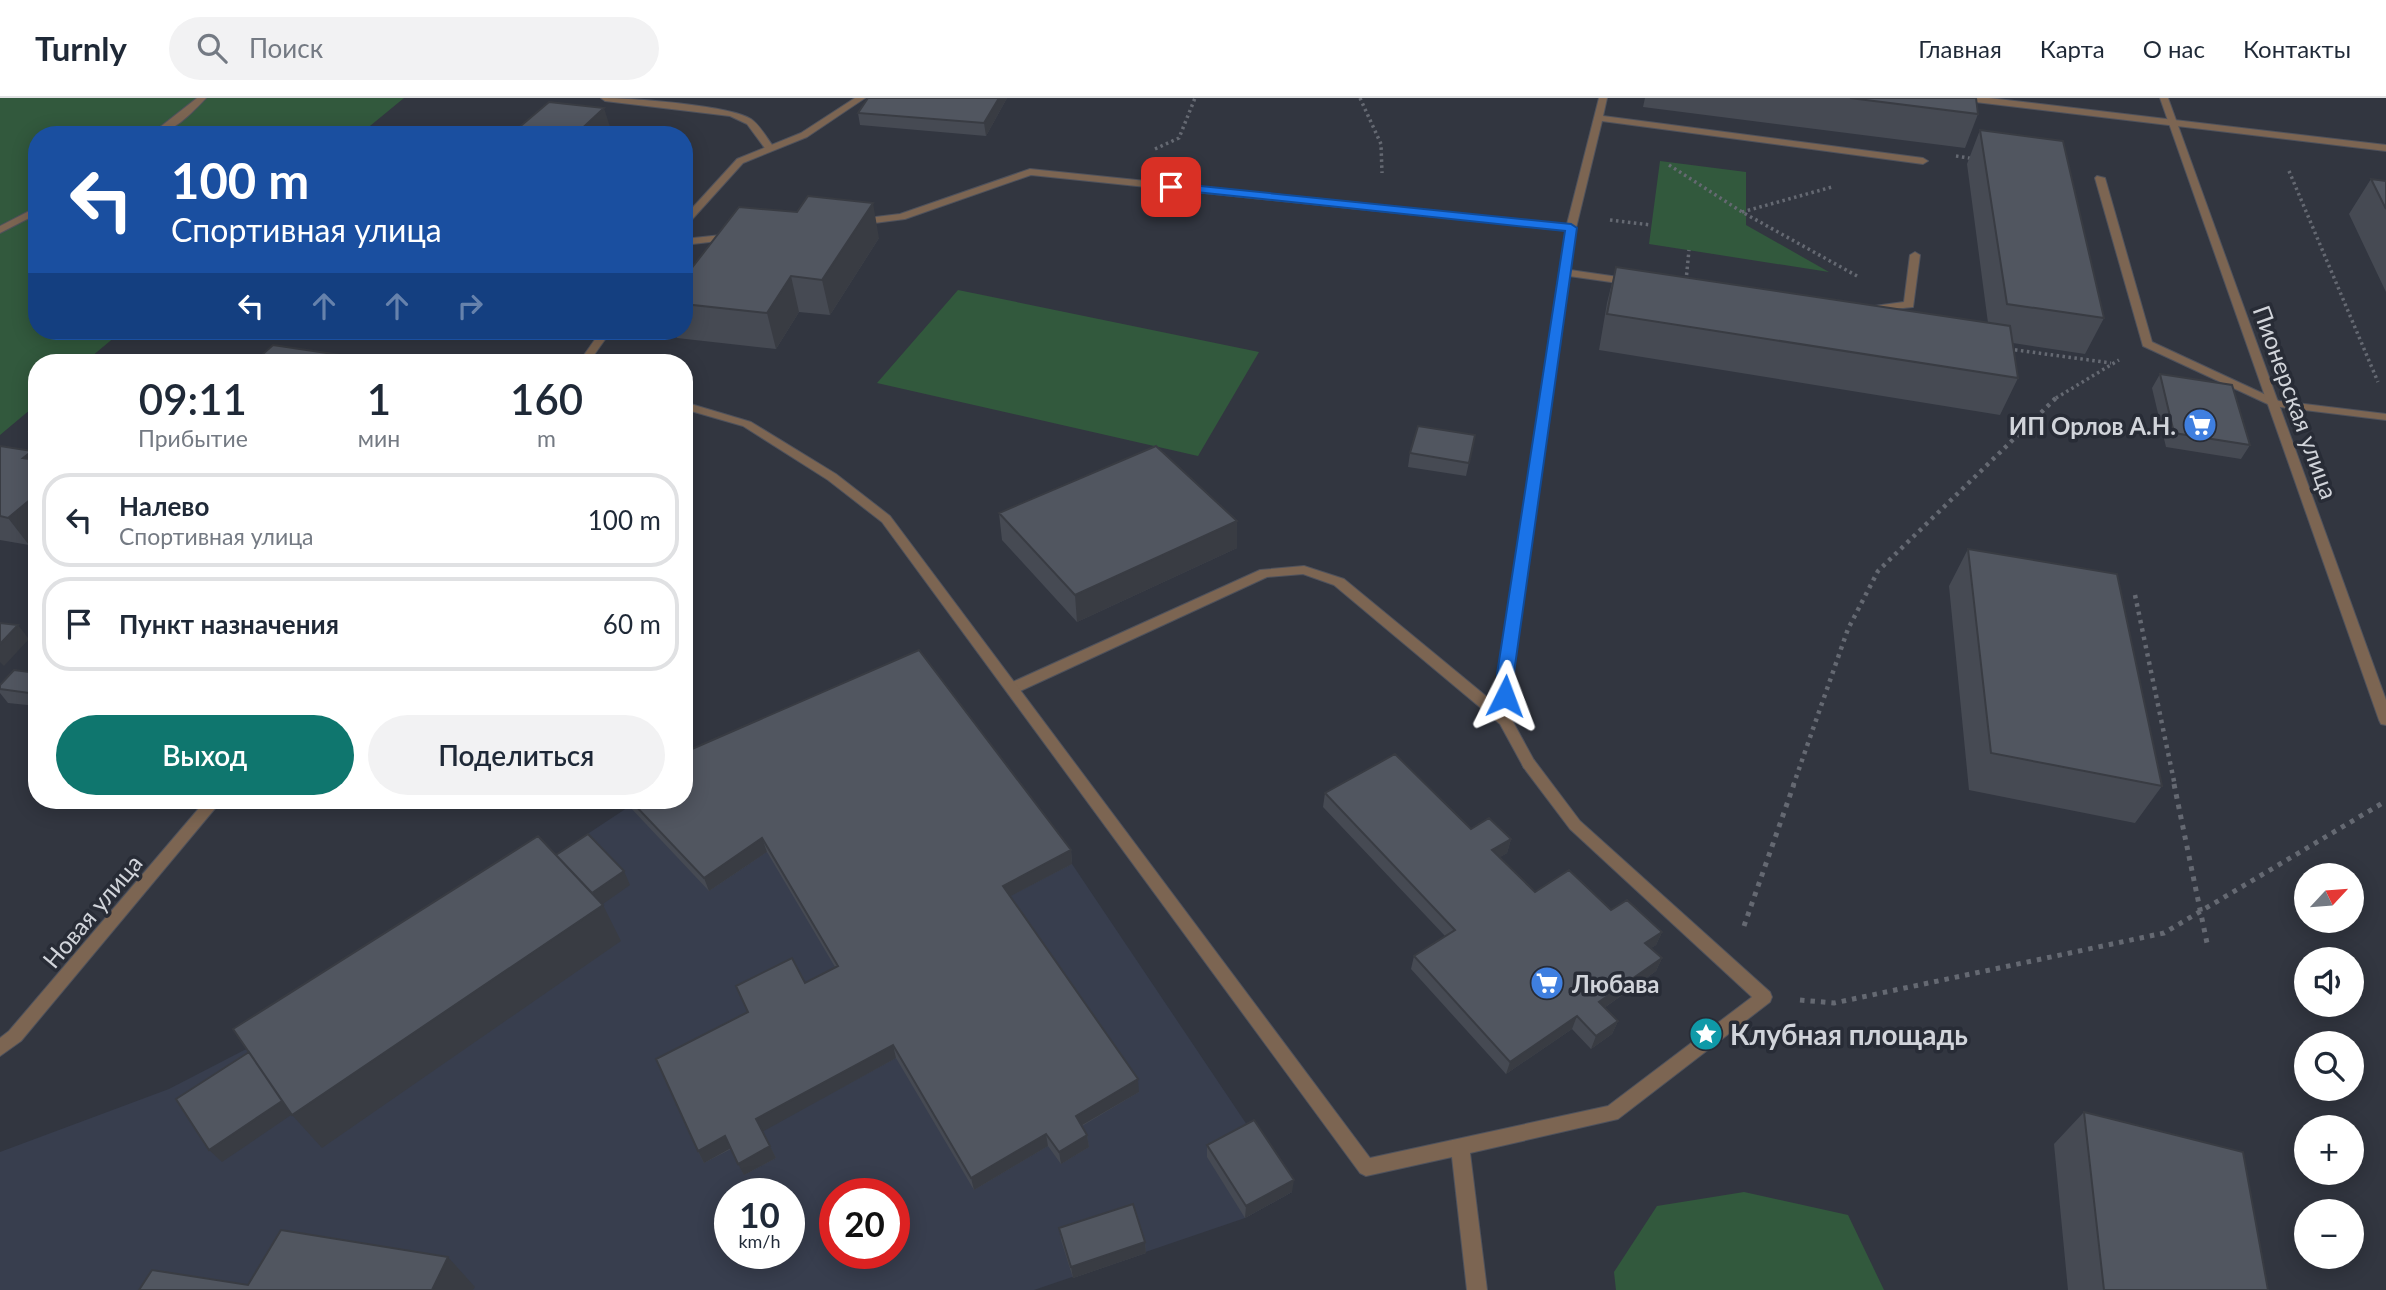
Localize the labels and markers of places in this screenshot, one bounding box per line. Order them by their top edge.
pin [1141,157,1201,217]
supermarket icon: ИП Орлов А.Н. [2181,406,2219,444]
place label: ИП Орлов А.Н. [2009,411,2176,440]
supermarket icon: Любава [1528,964,1566,1002]
place label: Любава [1571,969,1660,998]
place icon: Клубная площадь [1687,1015,1725,1053]
place label: Клубная площадь [1730,1017,1968,1051]

